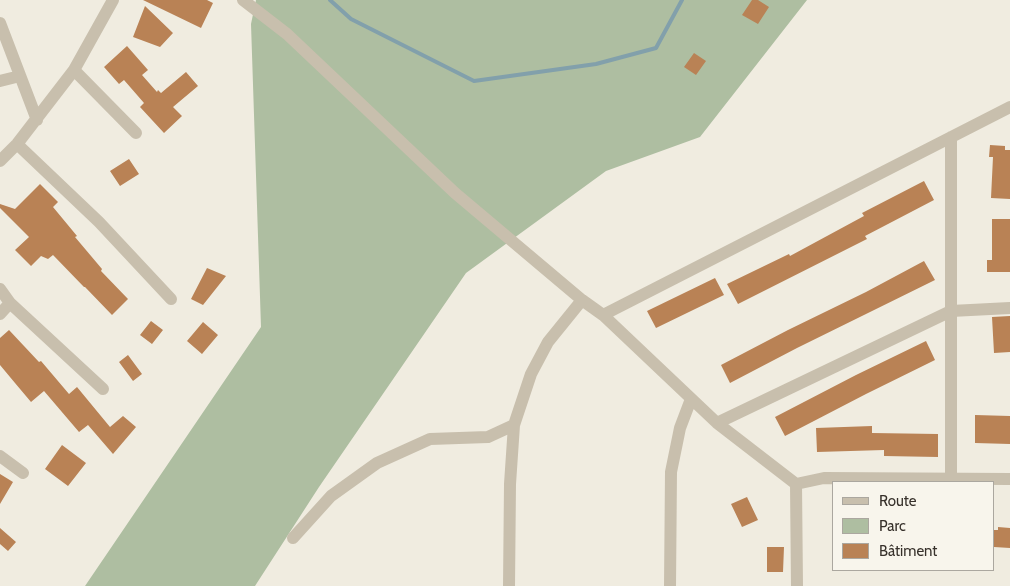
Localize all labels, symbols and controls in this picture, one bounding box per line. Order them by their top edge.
legend [832,481,995,571]
text: Route [879,492,917,510]
text: Parc [879,517,906,535]
text: Bâtiment [879,542,937,560]

